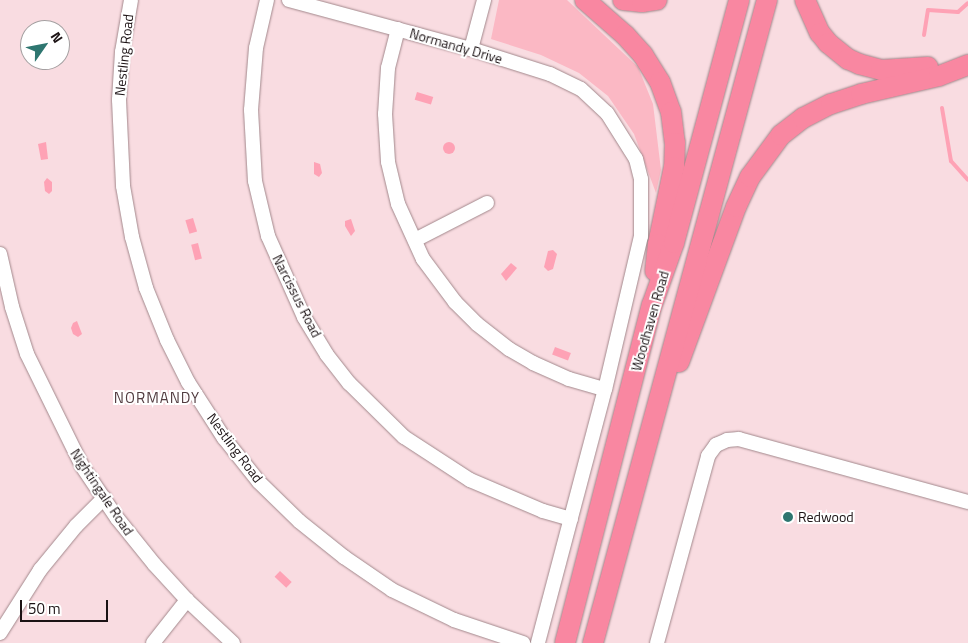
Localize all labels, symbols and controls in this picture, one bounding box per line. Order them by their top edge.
street label: Nestling Road [111,13,137,97]
north arrow [20,20,70,70]
street label: Normandy Drive [408,25,504,67]
text: N [46,27,69,47]
street label: Narcissus Road [269,252,325,340]
street label: Woodhaven Road [628,269,672,373]
district label: NORMANDY [113,389,201,407]
street label: Nestling Road [204,410,266,486]
street label: Nightingale Road [67,446,137,538]
place label: Redwood [798,509,854,525]
marker: Redwood [782,511,794,523]
scale bar [22,590,110,622]
text: 50 m [28,597,61,620]

